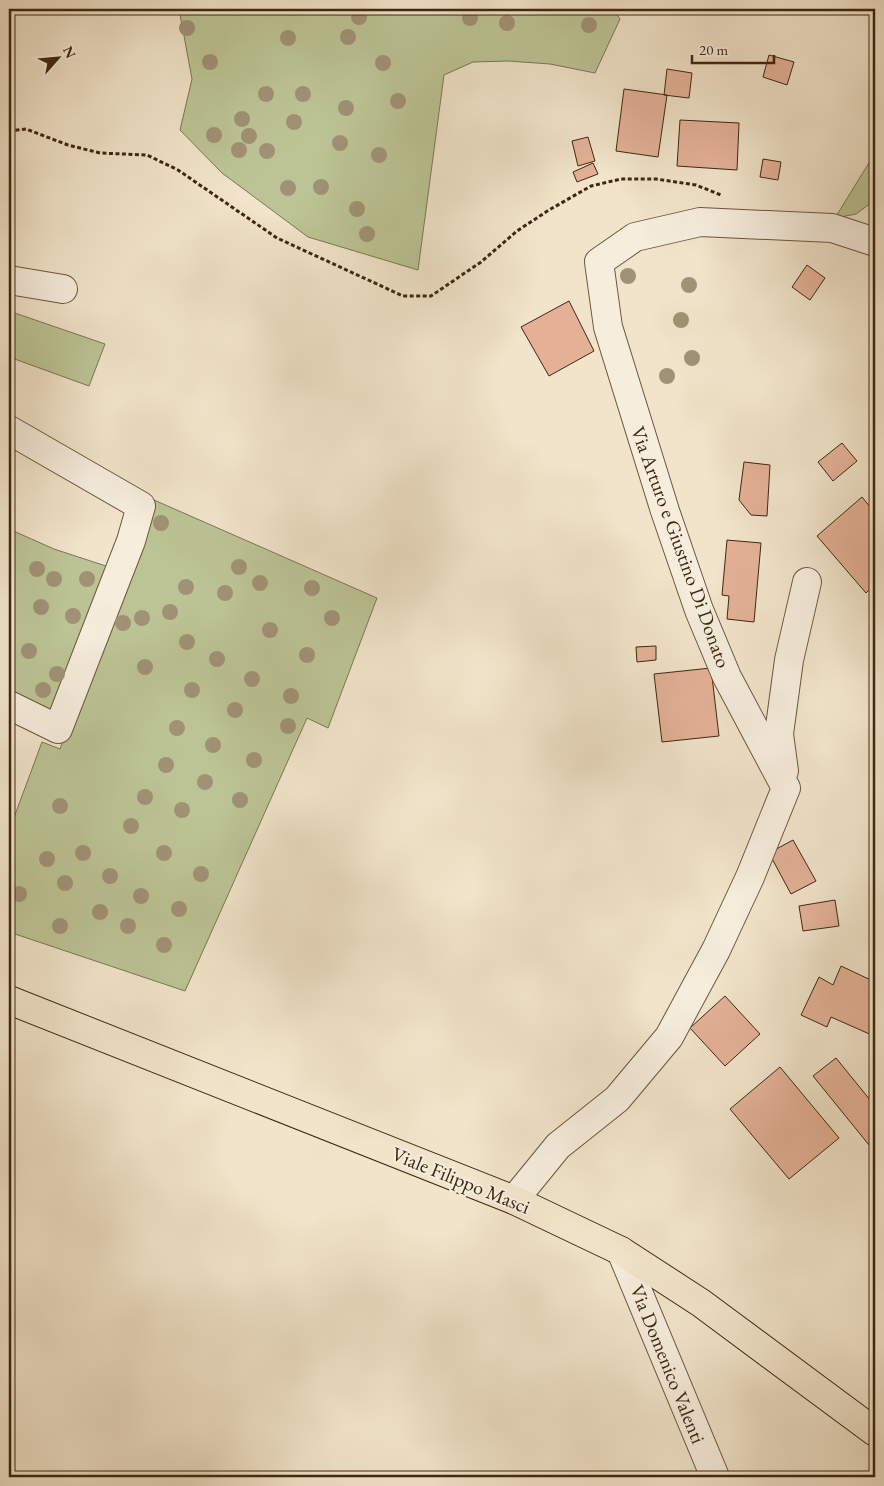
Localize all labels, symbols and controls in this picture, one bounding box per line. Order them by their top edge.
north arrow [32,32,82,82]
scale bar [692,32,774,64]
text: 20 m [699,40,728,59]
text: N [59,43,80,62]
street label: Via Arturo e Giustino Di Donato [625,423,737,672]
street label: Viale Filippo Masci [388,1140,534,1220]
street label: Via Domenico Valenti [624,1281,712,1447]

